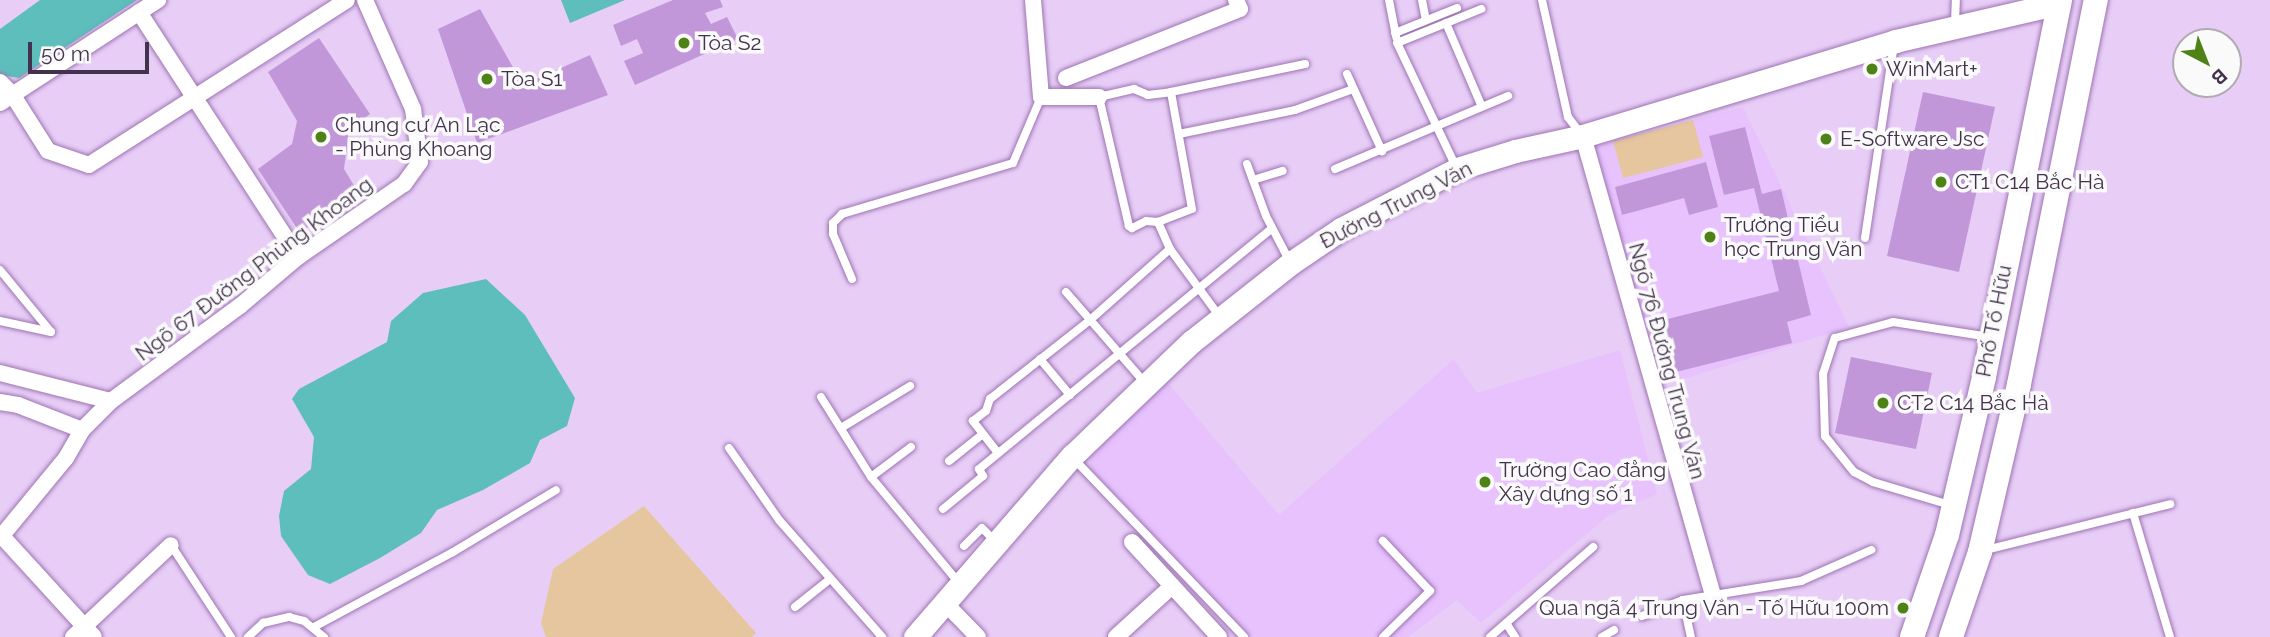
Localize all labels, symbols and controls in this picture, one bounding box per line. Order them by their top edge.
scale bar [32,28,152,72]
north arrow [2172,28,2242,98]
place label: Tòa S2 [698,30,761,56]
marker: Tòa S2 [676,35,692,51]
text: 50 m [41,41,90,66]
place label: WinMart+ [1886,56,1978,82]
marker: WinMart+ [1864,61,1880,77]
text: B [2208,65,2232,90]
place label: Tòa S1 [501,66,562,92]
marker: Tòa S1 [479,71,495,87]
place label: Chung cư An Lạc - Phùng Khoang [335,112,501,162]
place label: E-Software Jsc [1840,126,1985,152]
marker: Chung cư An Lạc - Phùng Khoang [313,129,329,145]
marker: E-Software Jsc [1818,131,1834,147]
street label: Đường Trung Văn [1315,155,1477,255]
place label: CT1 C14 Bắc Hà [1955,169,2104,195]
street label: Ngõ 67 Đường Phùng Khoang [131,172,377,366]
marker: CT1 C14 Bắc Hà [1933,174,1949,190]
place label: Trường Tiểu học Trung Văn [1724,212,1864,262]
marker: Trường Tiểu học Trung Văn [1702,229,1718,245]
street label: Ngõ 76 Đường Trung Văn [1623,239,1711,483]
street label: Phố Tố Hữu [1971,263,2017,379]
place label: CT2 C14 Bắc Hà [1897,390,2049,416]
marker: CT2 C14 Bắc Hà [1875,395,1891,411]
place label: Trường Cao đẳng Xây dựng số 1 [1499,457,1666,507]
marker: Trường Cao đẳng Xây dựng số 1 [1477,474,1493,490]
place label: Qua ngã 4 Trung Văn - Tố Hữu 100m [1537,595,1889,621]
marker: Qua ngã 4 Trung Văn - Tố Hữu 100m [1895,600,1911,616]

